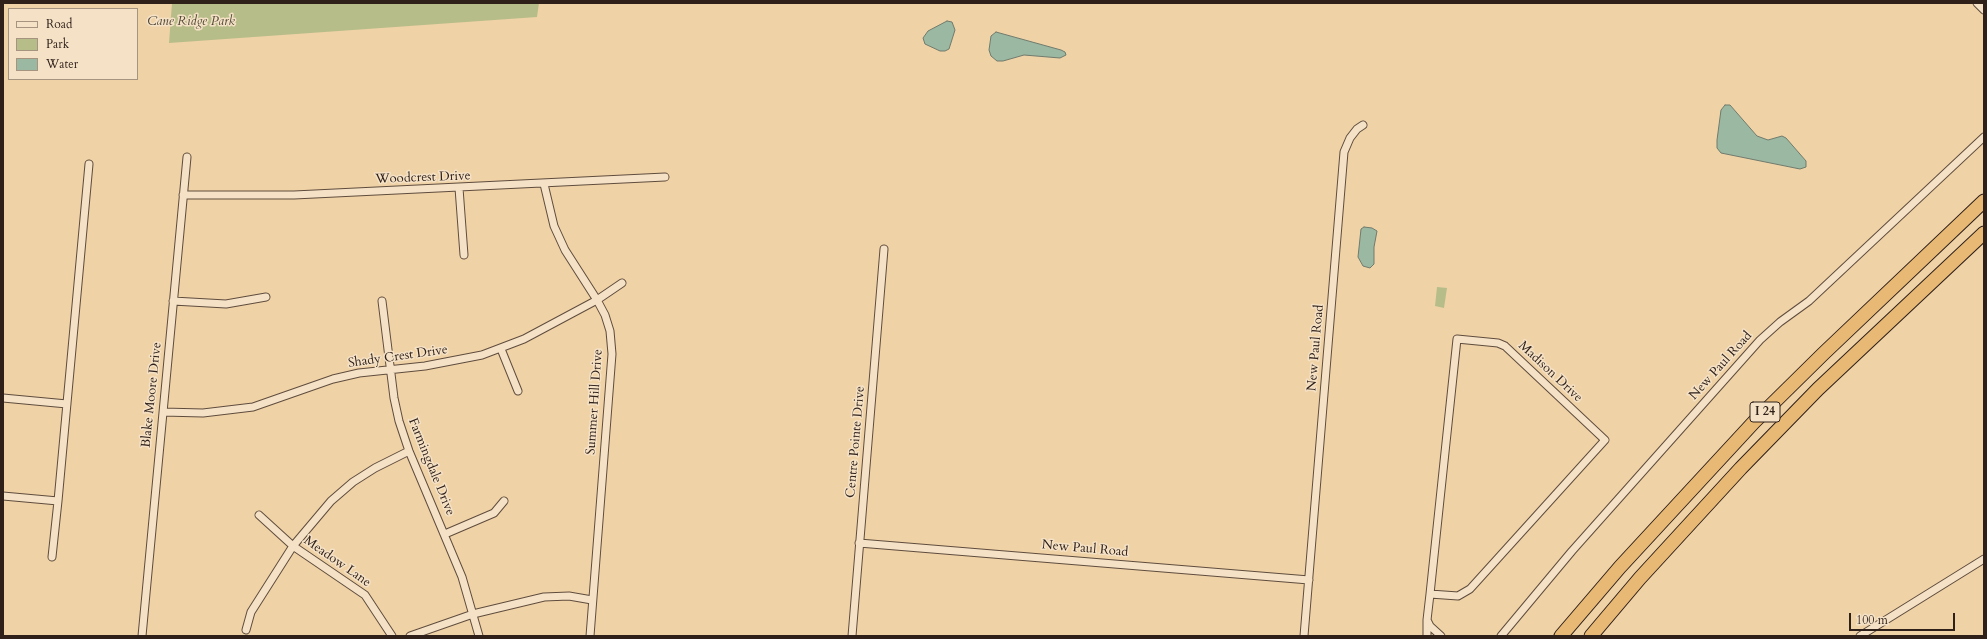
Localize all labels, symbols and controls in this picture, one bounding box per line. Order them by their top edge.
legend [8,8,138,80]
park label: Cane Ridge Park [147,14,235,30]
text: Road [46,16,72,32]
text: Park [46,36,69,52]
text: Water [46,56,78,72]
street label: Woodcrest Drive [375,169,471,187]
street label: New Paul Road [1304,304,1328,392]
street label: New Paul Road [1686,329,1756,403]
street label: Madison Drive [1515,338,1585,406]
street label: Blake Moore Drive [139,341,165,449]
street label: Shady Crest Drive [347,342,449,372]
street label: Summer Hill Drive [584,349,606,455]
street label: Centre Pointe Drive [843,385,869,499]
road number: I 24 [1750,402,1780,422]
street label: Farmingdale Drive [404,416,458,518]
street label: Meadow Lane [300,533,374,591]
street label: New Paul Road [1041,537,1129,561]
scale bar [1851,605,1957,631]
text: 100 m [1856,612,1888,628]

